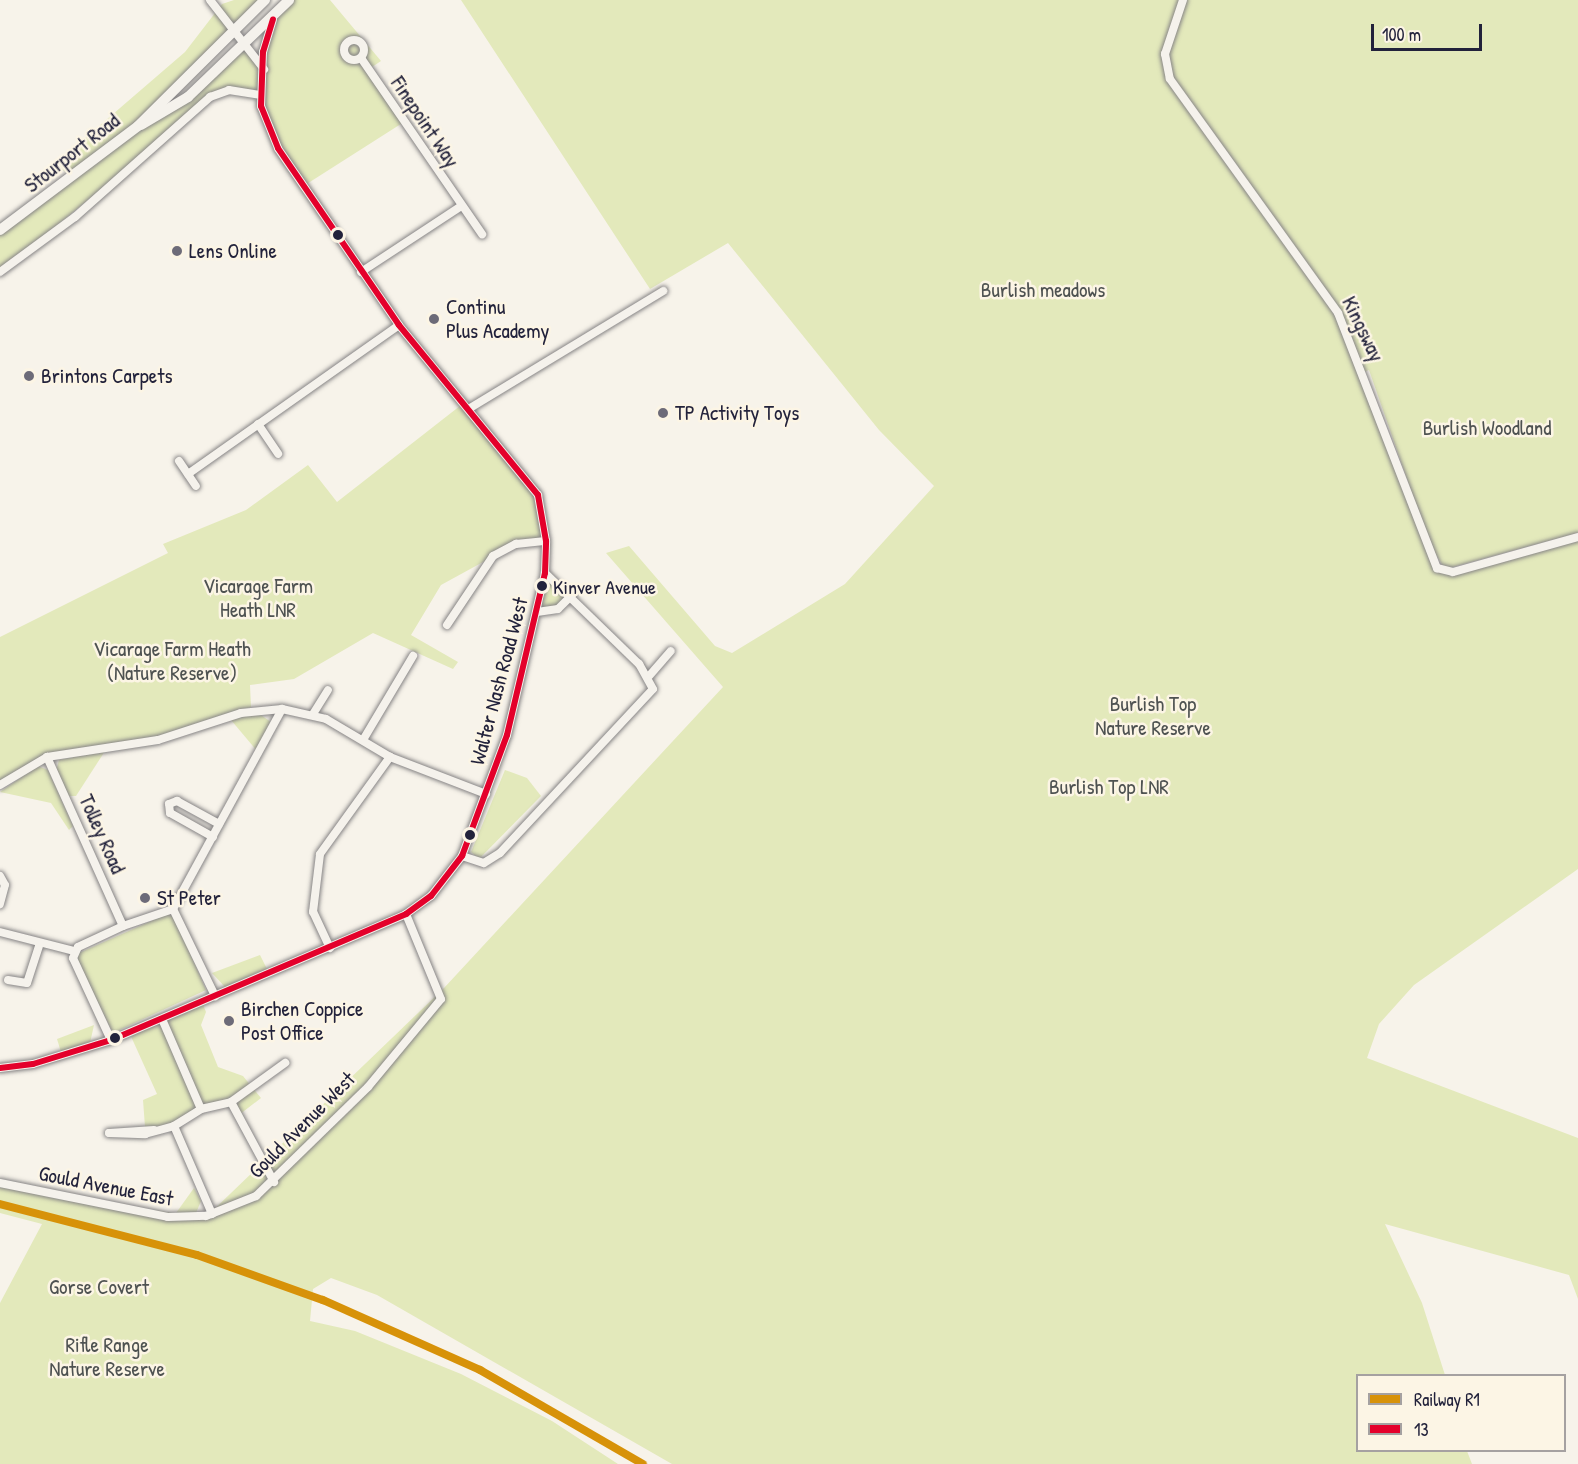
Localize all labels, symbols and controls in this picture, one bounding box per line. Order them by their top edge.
scale bar [1374,12,1485,50]
text: 100 m [1382,22,1421,47]
street label: Finepoint Way [385,72,465,172]
street label: Stourport Road [19,108,125,198]
unlabelled marker [332,229,344,241]
place label: Lens Online [189,238,277,264]
marker: Lens Online [170,244,184,258]
park label: Burlish meadows [981,277,1105,303]
street label: Kingsway [1336,292,1390,366]
place label: Continu Plus Academy [446,294,549,344]
marker: Continu Plus Academy [427,312,441,326]
place label: Brintons Carpets [41,363,173,389]
marker: Brintons Carpets [22,369,36,383]
place label: TP Activity Toys [675,400,799,426]
marker: TP Activity Toys [656,406,670,420]
park label: Burlish Woodland [1423,415,1551,441]
park label: Vicarage Farm Heath LNR [203,573,313,623]
place label: Kinver Avenue [553,574,656,598]
marker: Kinver Avenue [536,580,548,592]
street label: Walter Nash Road West [465,595,533,767]
park label: Vicarage Farm Heath (Nature Reserve) [93,636,251,686]
park label: Burlish Top Nature Reserve [1095,691,1211,741]
park label: Burlish Top LNR [1049,774,1169,800]
street label: Tolley Road [73,791,131,877]
unlabelled marker [464,829,476,841]
place label: St Peter [157,885,221,911]
marker: St Peter [138,891,152,905]
place label: Birchen Coppice Post Office [241,996,363,1046]
marker: Birchen Coppice Post Office [222,1014,236,1028]
unlabelled marker [109,1032,121,1044]
street label: Gould Avenue West [244,1067,360,1183]
street label: Gould Avenue East [37,1161,175,1211]
park label: Gorse Covert [49,1274,149,1300]
park label: Rifle Range Nature Reserve [49,1332,165,1382]
legend [1356,1374,1566,1452]
text: Railway R1 [1414,1387,1480,1412]
text: 13 [1414,1417,1429,1442]

